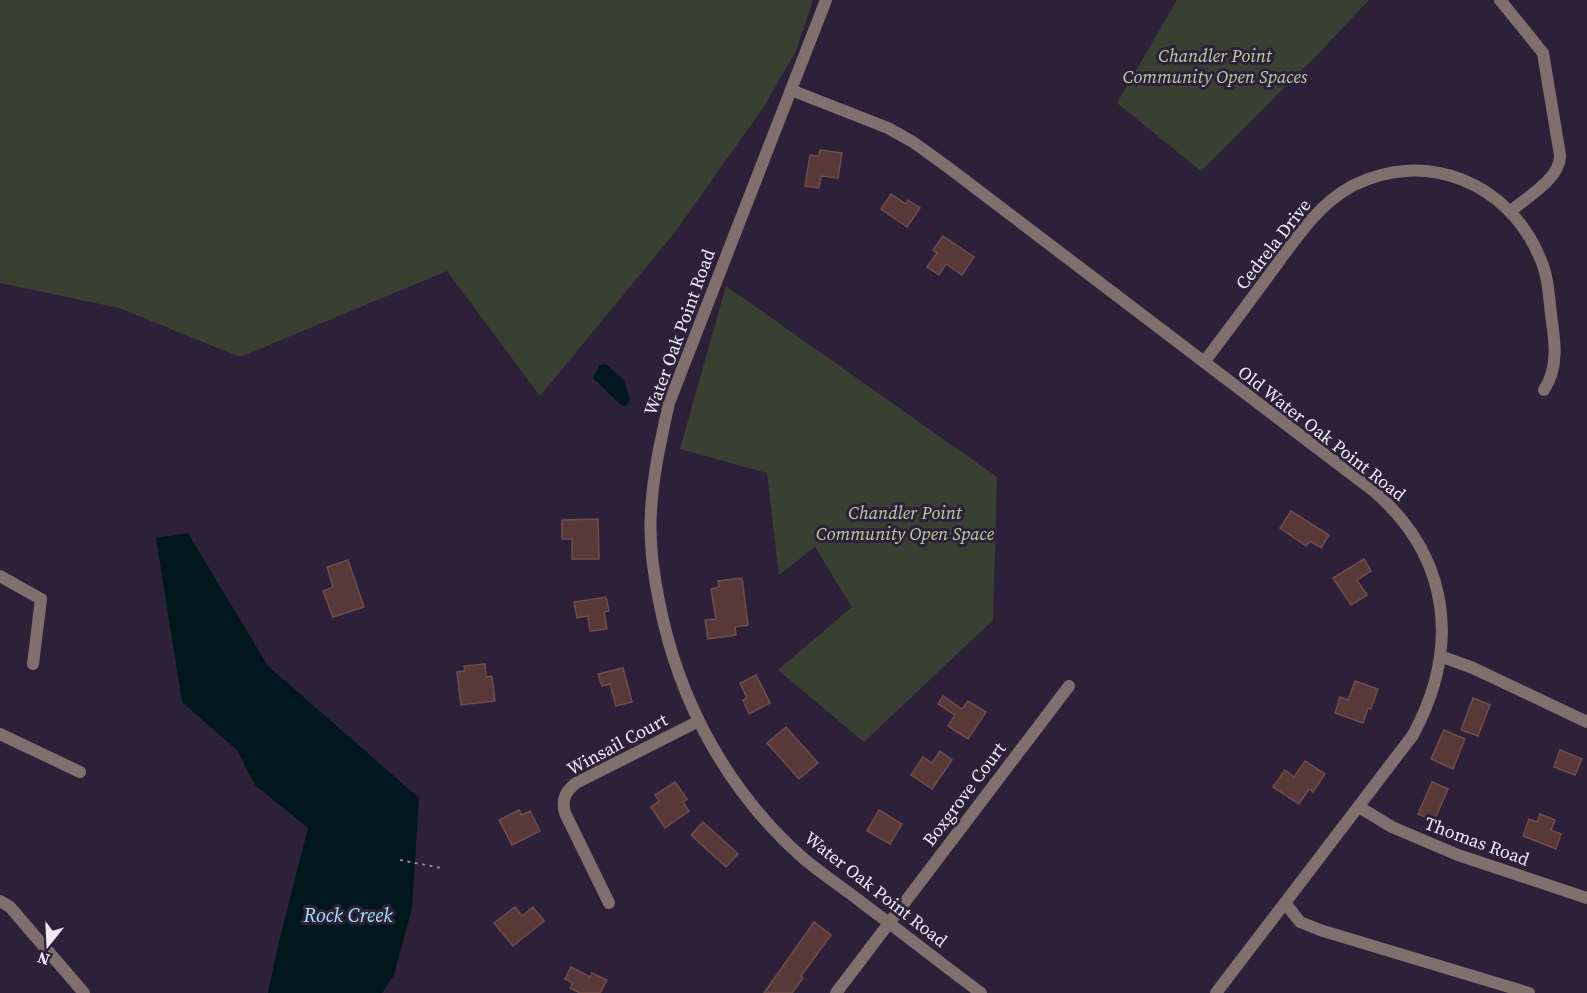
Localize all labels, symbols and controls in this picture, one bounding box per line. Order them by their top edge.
park label: Chandler Point Community Open Spaces [1123,43,1308,89]
street label: Cedrela Drive [1230,193,1316,295]
street label: Water Oak Point Road [637,245,721,419]
street label: Old Water Oak Point Road [1233,359,1411,507]
park label: Chandler Point Community Open Space [816,500,995,546]
street label: Winsail Court [562,707,672,781]
street label: Boxgrove Court [917,737,1011,851]
street label: Thomas Road [1421,810,1533,872]
street label: Water Oak Point Road [799,825,953,953]
water label: Rock Creek [302,901,393,929]
north arrow [18,915,78,975]
text: N [34,947,52,972]

